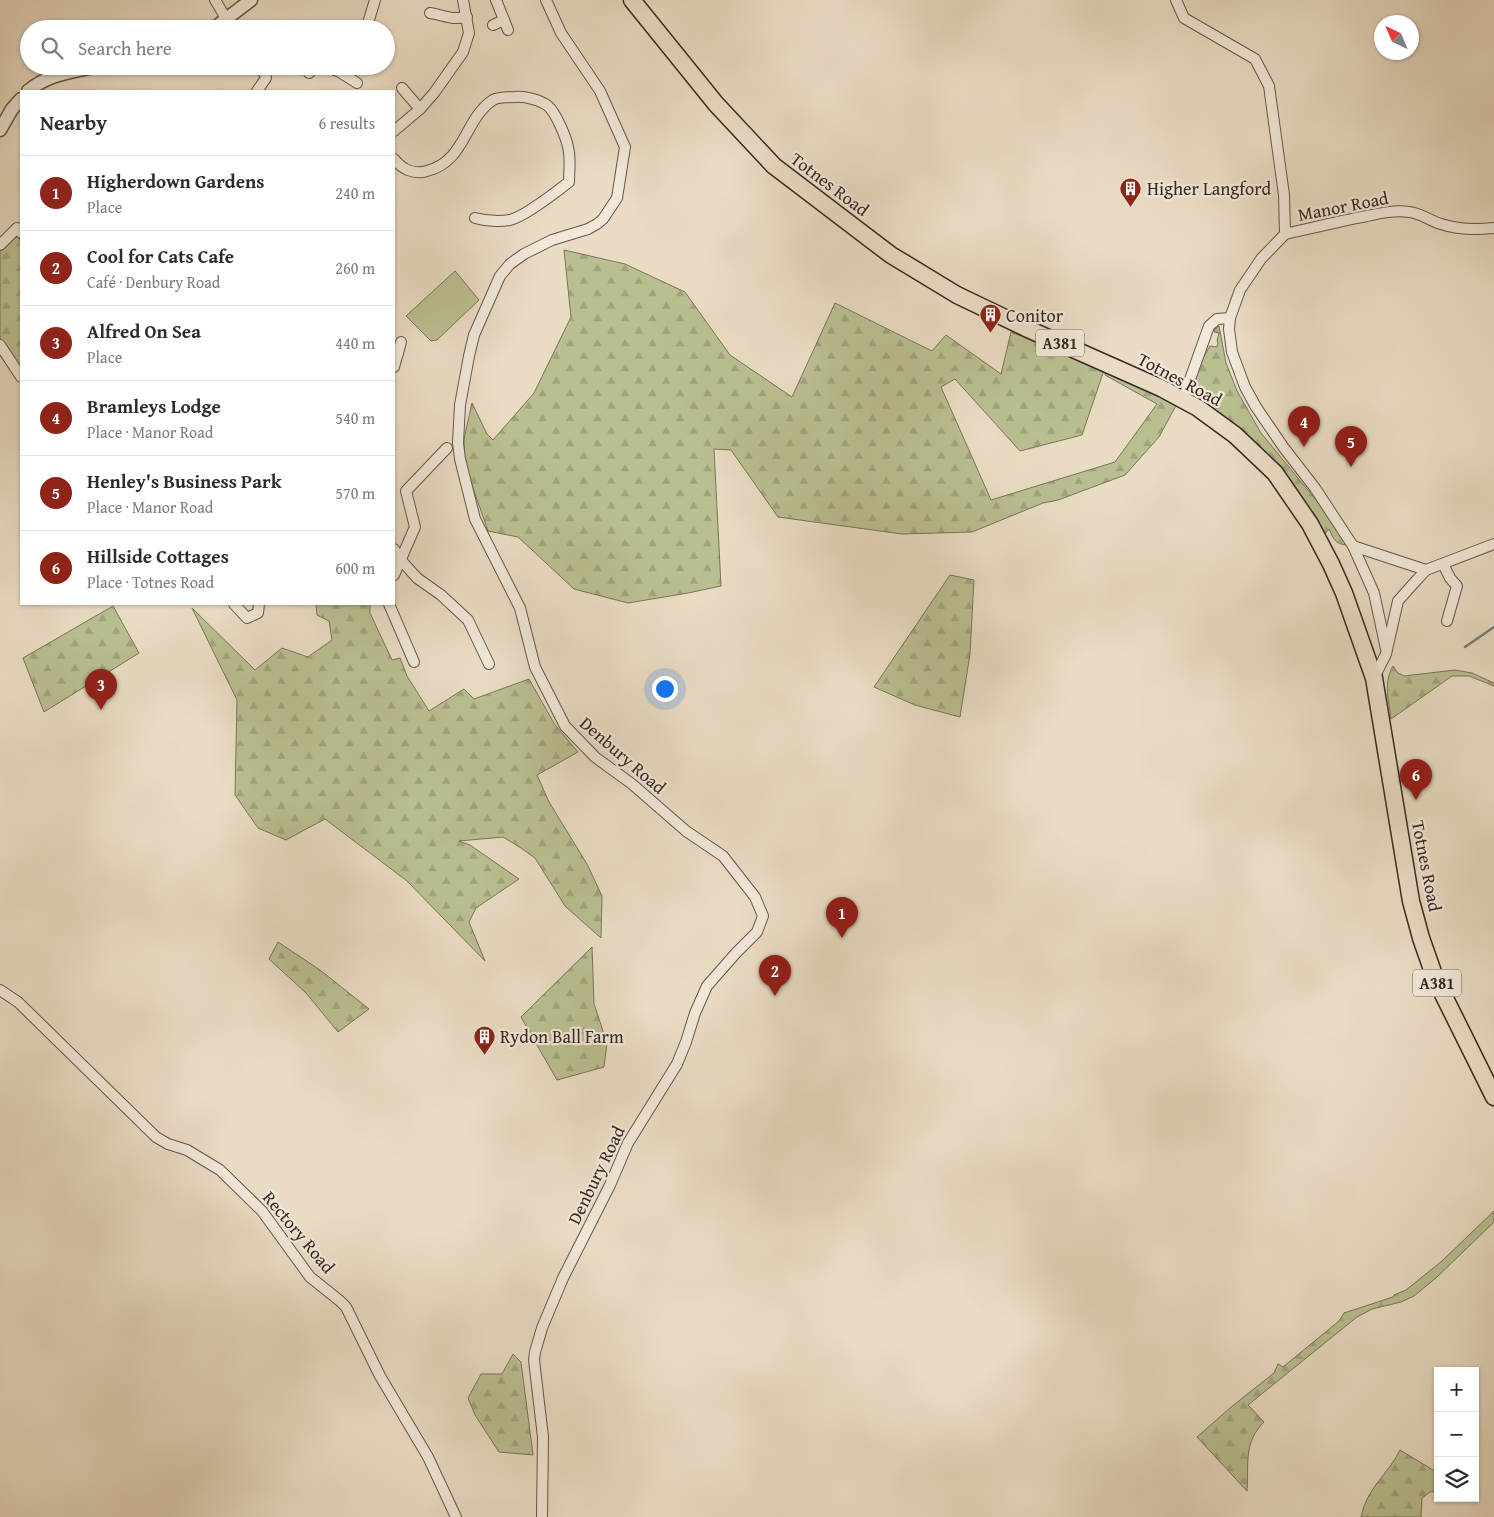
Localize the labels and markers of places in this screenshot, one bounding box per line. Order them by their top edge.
place label: Higher Langford [1147,175,1271,202]
building icon: Higher Langford [1119,176,1143,207]
place label: Conitor [1006,302,1064,329]
building icon: Conitor [978,303,1002,334]
pin: 4 [1288,406,1320,447]
pin: 5 [1335,426,1367,467]
pin: 3 [85,669,117,710]
pin: 6 [1400,759,1432,800]
pin: 1 [826,897,858,938]
pin: 2 [759,955,791,996]
place label: Rydon Ball Farm [500,1023,624,1050]
building icon: Rydon Ball Farm [472,1024,496,1055]

